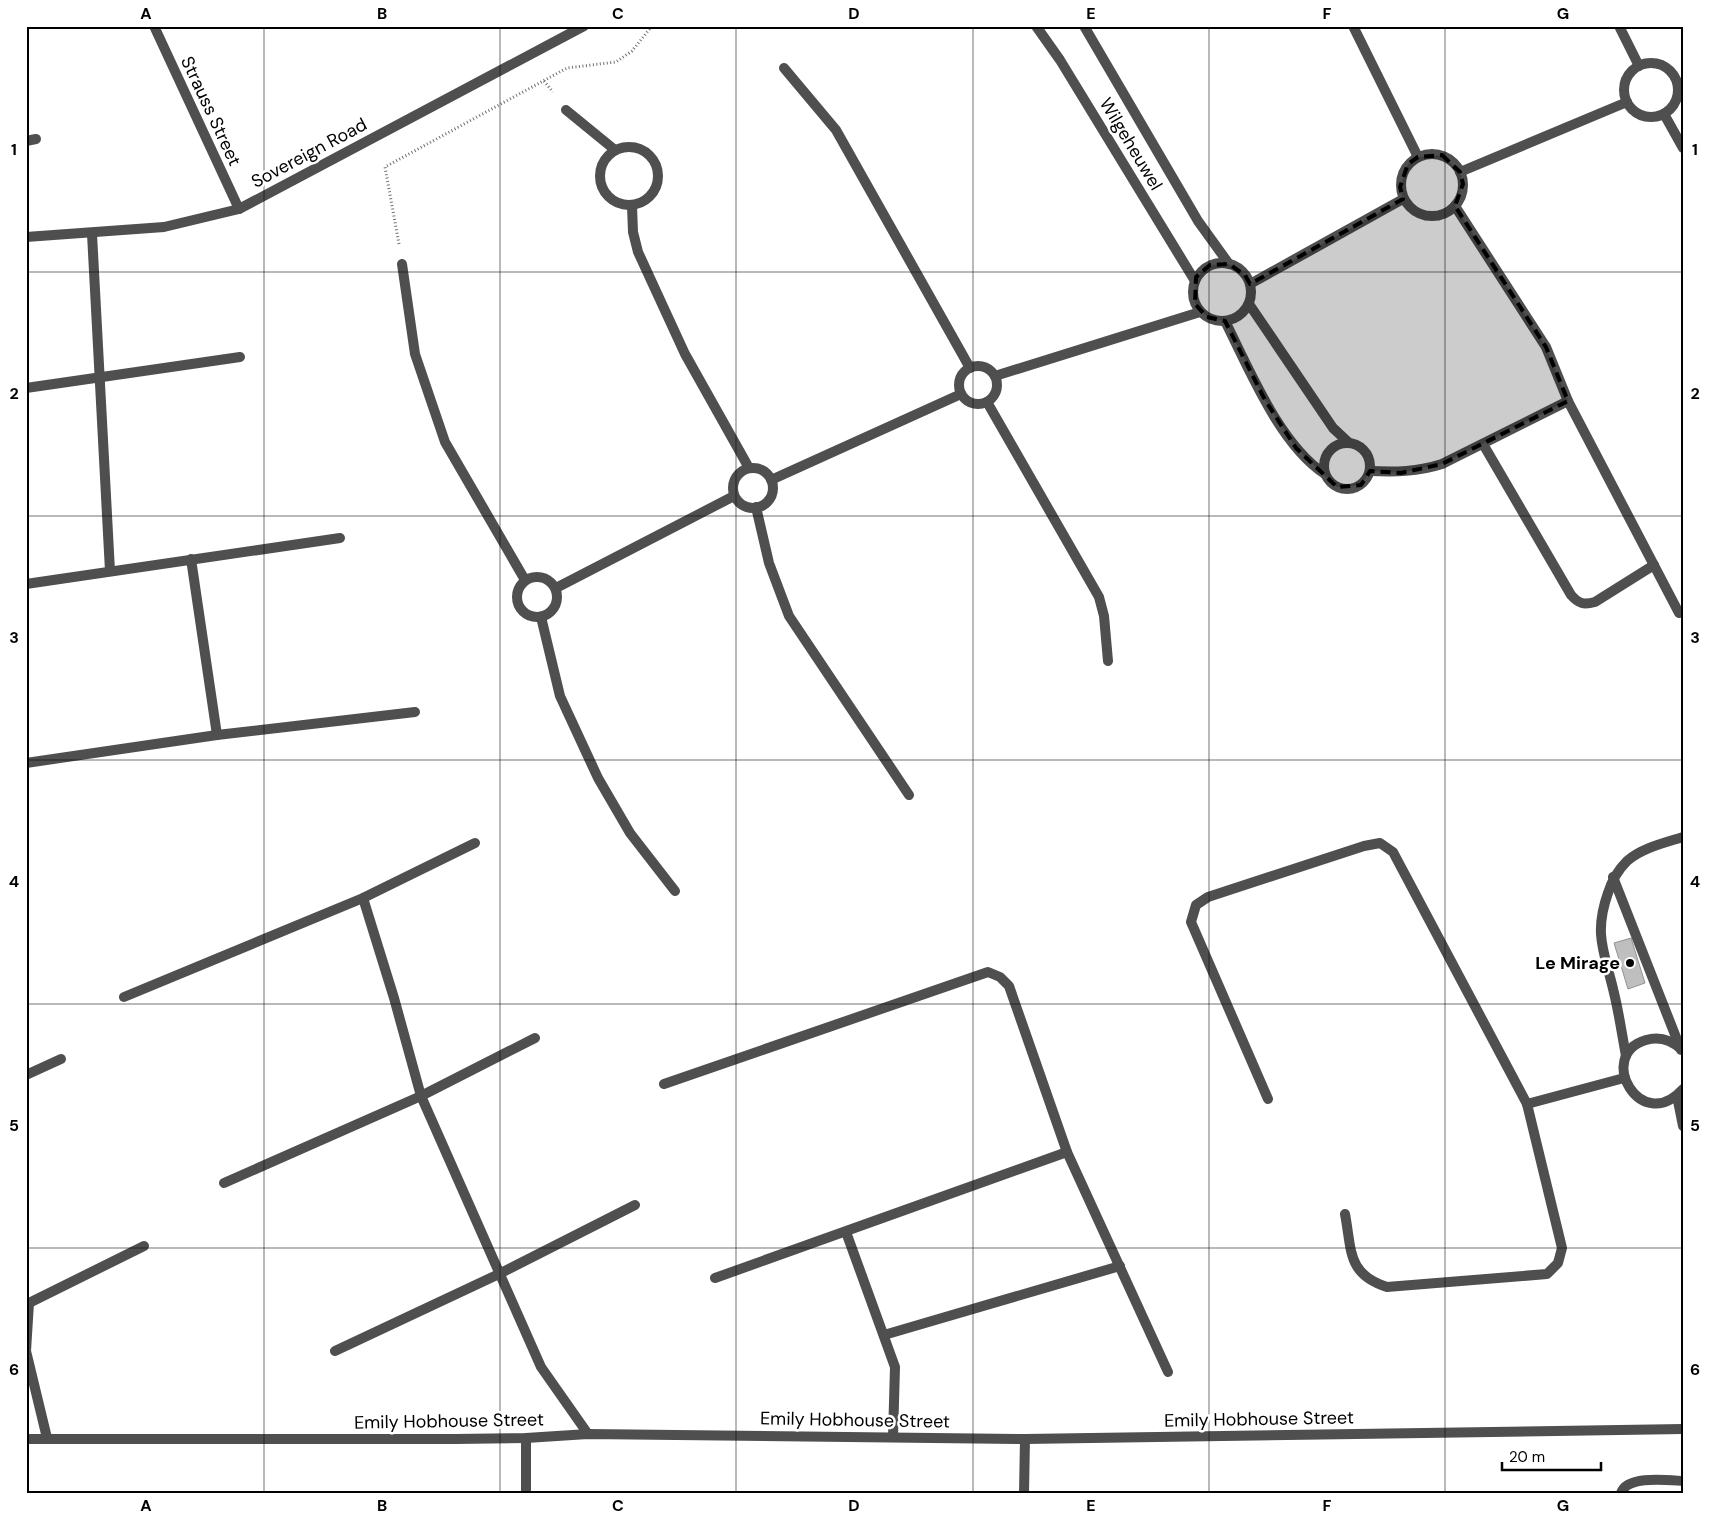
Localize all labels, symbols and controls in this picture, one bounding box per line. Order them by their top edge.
text: A [140,3,152,24]
text: B [377,3,387,24]
text: C [612,3,624,24]
text: D [848,3,860,24]
text: E [1086,3,1096,24]
text: F [1323,3,1332,24]
text: G [1557,3,1569,24]
street label: Strauss Street [175,52,247,170]
street label: Wilgeheuwel [1094,93,1168,195]
street label: Sovereign Road [247,112,371,194]
text: 1 [11,139,17,160]
text: 1 [1692,139,1698,160]
text: 2 [9,383,19,404]
text: 2 [1690,383,1700,404]
text: 3 [9,627,19,648]
text: 3 [1690,627,1700,648]
text: 4 [9,871,19,892]
text: 4 [1690,871,1700,892]
place label: Le Mirage [1535,951,1620,975]
marker: Le Mirage [1624,957,1636,969]
text: 5 [9,1115,19,1136]
text: 5 [1690,1115,1700,1136]
text: 6 [9,1359,19,1380]
text: 6 [1690,1359,1700,1380]
street label: Emily Hobhouse Street [1164,1405,1354,1433]
street label: Emily Hobhouse Street [760,1406,950,1434]
street label: Emily Hobhouse Street [354,1407,544,1435]
scale bar [1502,1439,1600,1471]
text: 20 m [1509,1447,1545,1467]
text: A [140,1495,152,1516]
text: B [377,1495,387,1516]
text: C [612,1495,624,1516]
text: D [848,1495,860,1516]
text: E [1086,1495,1096,1516]
text: F [1323,1495,1332,1516]
text: G [1557,1495,1569,1516]

